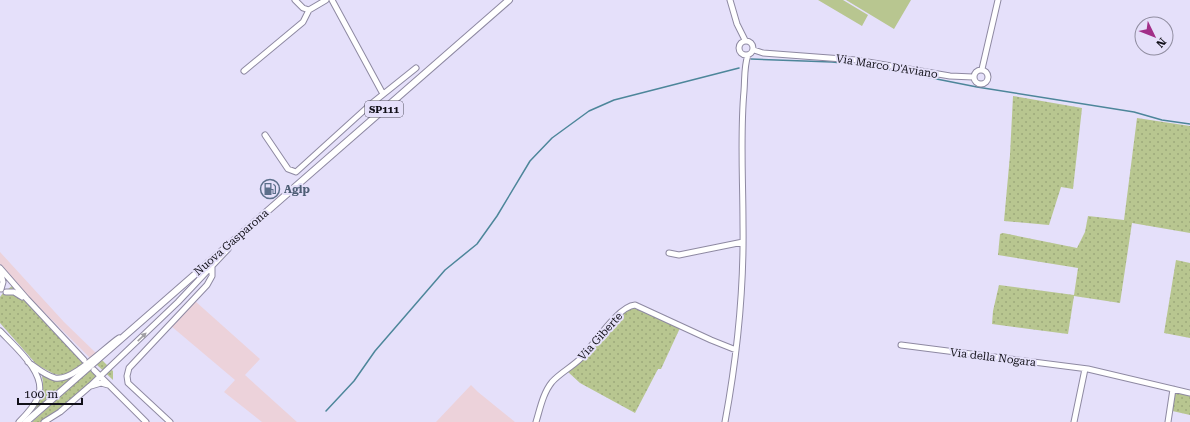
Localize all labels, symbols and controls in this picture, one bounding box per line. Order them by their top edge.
north arrow [1134,16,1174,56]
text: N [1153,35,1169,50]
street label: Via Marco D'Aviano [835,52,939,81]
road number: SP111 [365,101,403,117]
fuel station icon: Agip [259,178,281,200]
place label: Agip [284,183,310,196]
street label: Nuova Gasparona [192,207,271,278]
street label: Via Giberte [576,310,625,363]
one-way arrow [137,332,147,342]
street label: Via della Nogara [949,346,1037,369]
scale bar [18,380,82,406]
text: 100 m [24,387,58,401]

